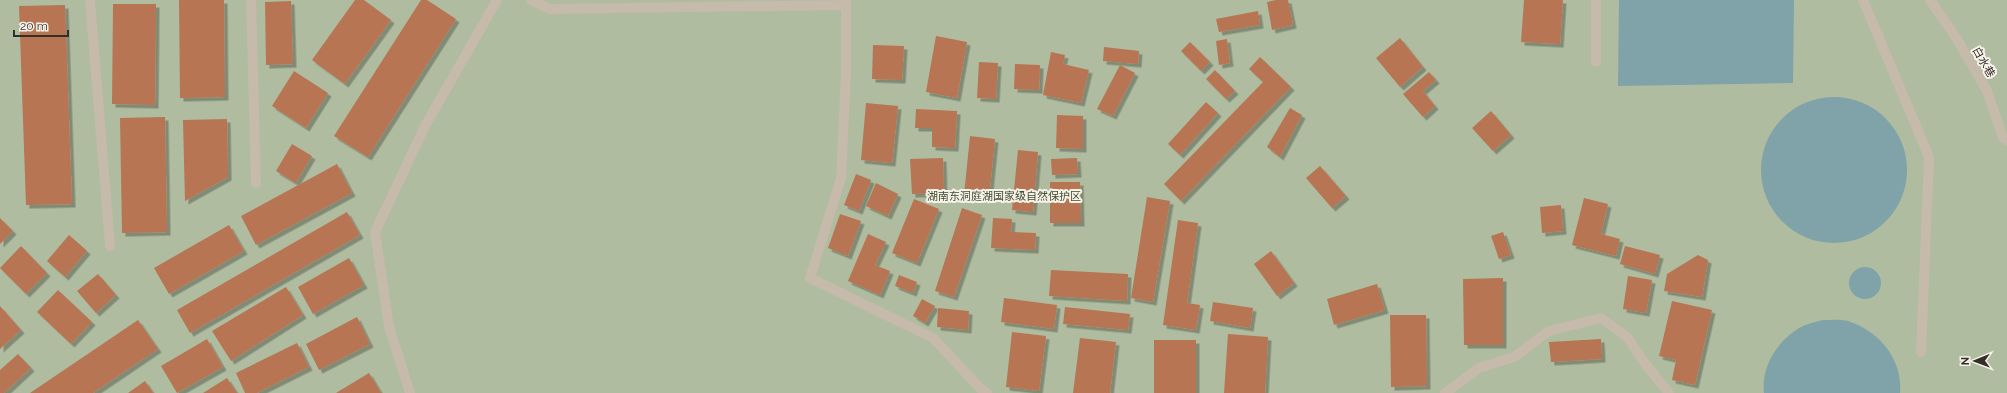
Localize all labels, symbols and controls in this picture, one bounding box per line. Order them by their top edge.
scale bar [14,12,68,38]
text: 20 m [20,19,48,33]
street label: 白水巷 [1970,45,1997,80]
park label: 湖南东洞庭湖国家级自然保护区 [927,190,1081,203]
north arrow [1955,341,1995,381]
text: N [1959,357,1972,365]

